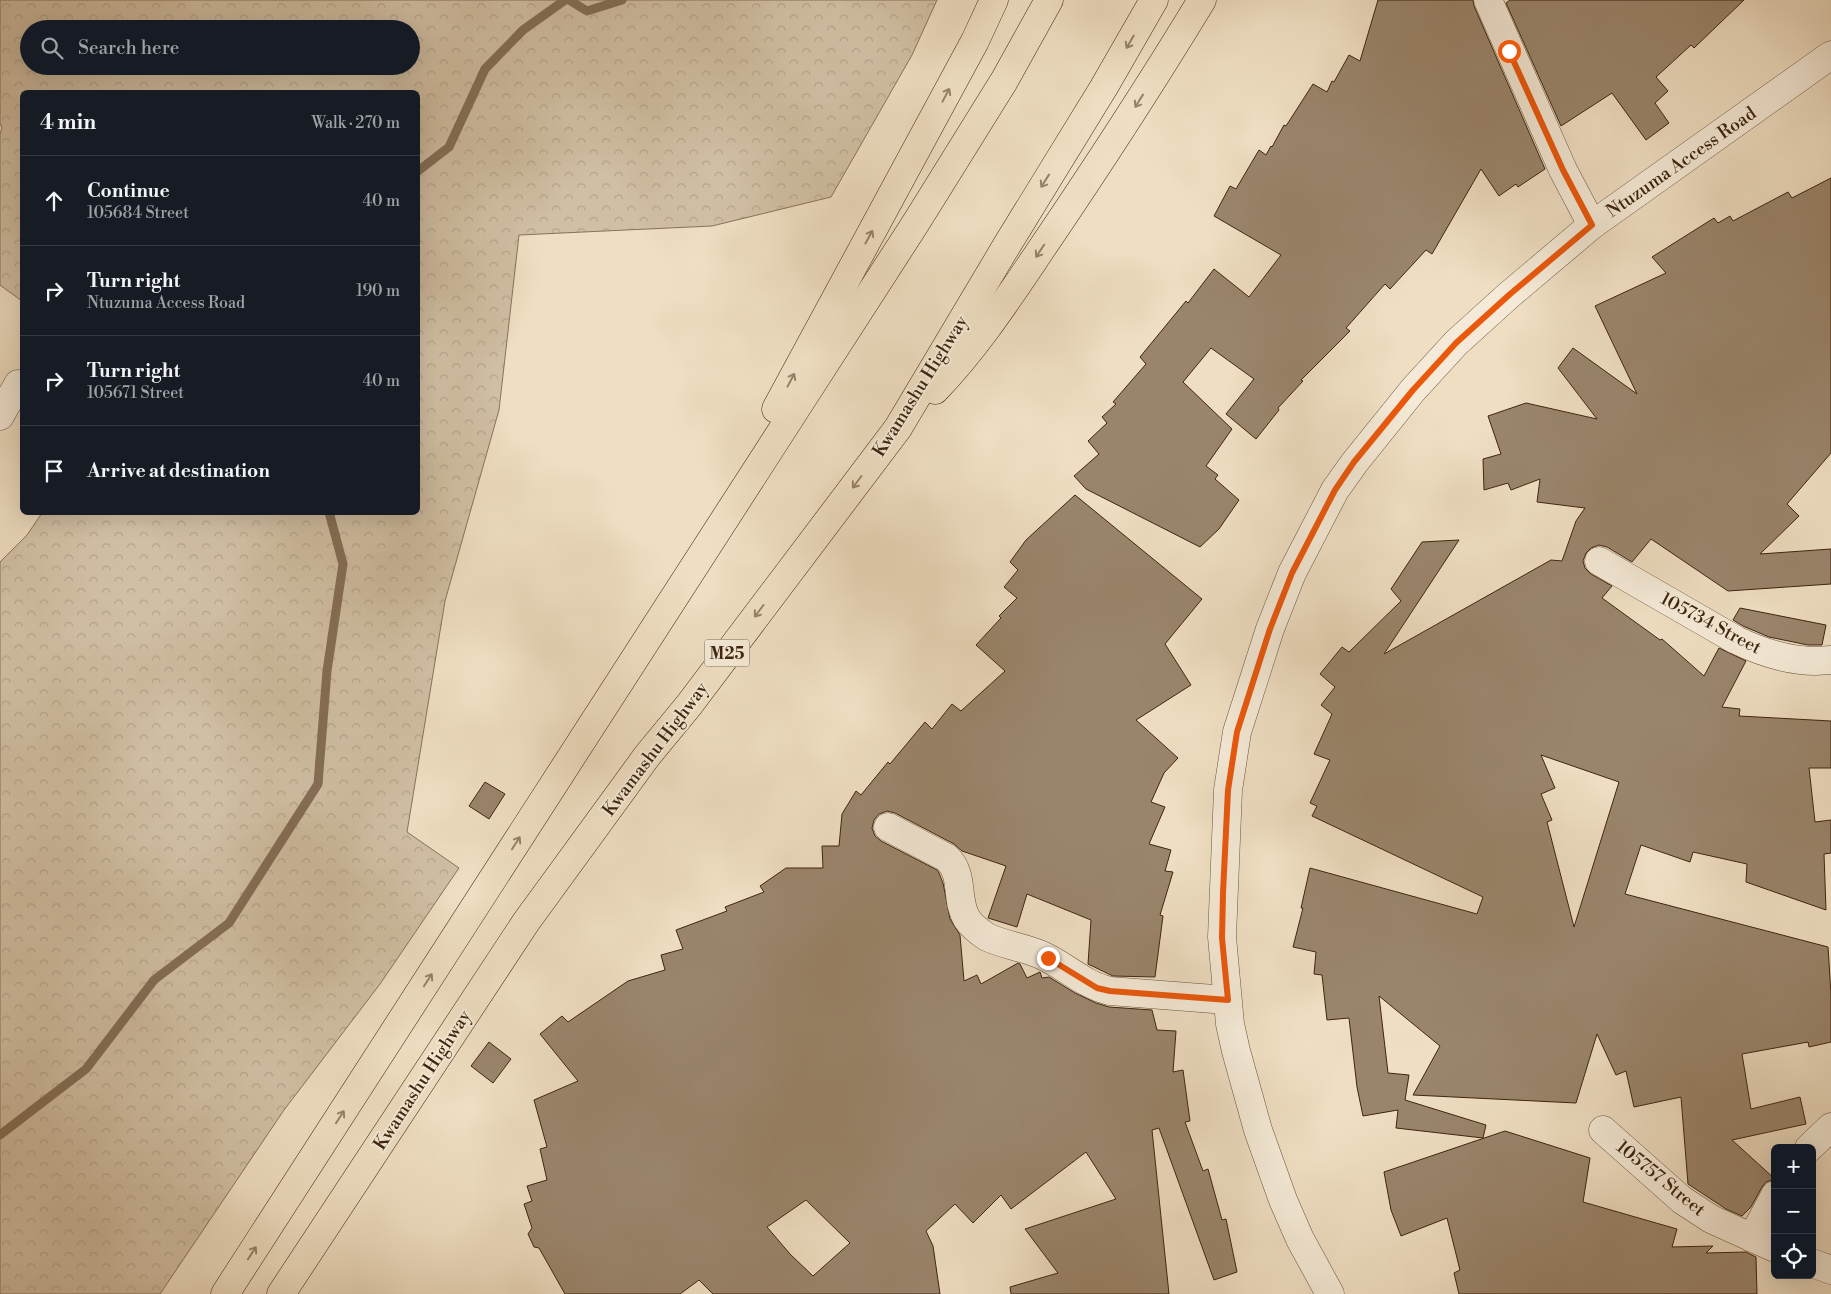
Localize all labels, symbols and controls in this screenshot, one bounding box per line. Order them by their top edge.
search box [20,20,420,75]
icon: search [38,34,66,62]
one-way arrow [1125,35,1135,50]
text: Search here [78,36,179,60]
route start [1498,40,1521,63]
one-way arrow [941,87,951,102]
one-way arrow [1134,93,1144,107]
street label: Ntuzuma Access Road [1602,102,1761,223]
text: 4 min [40,110,96,136]
text: Walk · 270 m [311,113,400,133]
one-way arrow [1040,174,1051,188]
text: Continue [87,179,170,203]
icon: ahead [40,187,68,215]
text: 40 m [363,191,400,211]
text: 105684 Street [87,203,189,223]
one-way arrow [864,231,874,245]
one-way arrow [1035,244,1045,258]
text: Turn right [87,269,180,293]
icon: right [40,277,68,305]
text: 190 m [356,281,400,301]
text: Ntuzuma Access Road [87,293,245,313]
street label: Kwamashu Highway [868,311,973,461]
text: Turn right [87,359,180,383]
icon: right [40,367,68,395]
text: 40 m [363,371,400,391]
one-way arrow [786,373,796,388]
text: 105671 Street [87,383,184,403]
icon: arrive [40,457,68,485]
text: Arrive at destination [87,459,270,483]
one-way arrow [852,475,862,489]
street label: 105734 Street [1656,587,1766,660]
one-way arrow [754,604,764,618]
road number: M25 [704,640,750,666]
street label: Kwamashu Highway [597,677,714,821]
one-way arrow [511,837,521,851]
route end [1037,947,1060,970]
one-way arrow [423,974,433,988]
street label: Kwamashu Highway [369,1006,476,1155]
one-way arrow [335,1110,345,1124]
street label: 105757 Street [1611,1135,1710,1222]
map controls [1771,1144,1816,1279]
button: + [1771,1144,1816,1189]
button: − [1771,1189,1816,1234]
button: locate [1771,1234,1816,1279]
one-way arrow [246,1246,257,1260]

